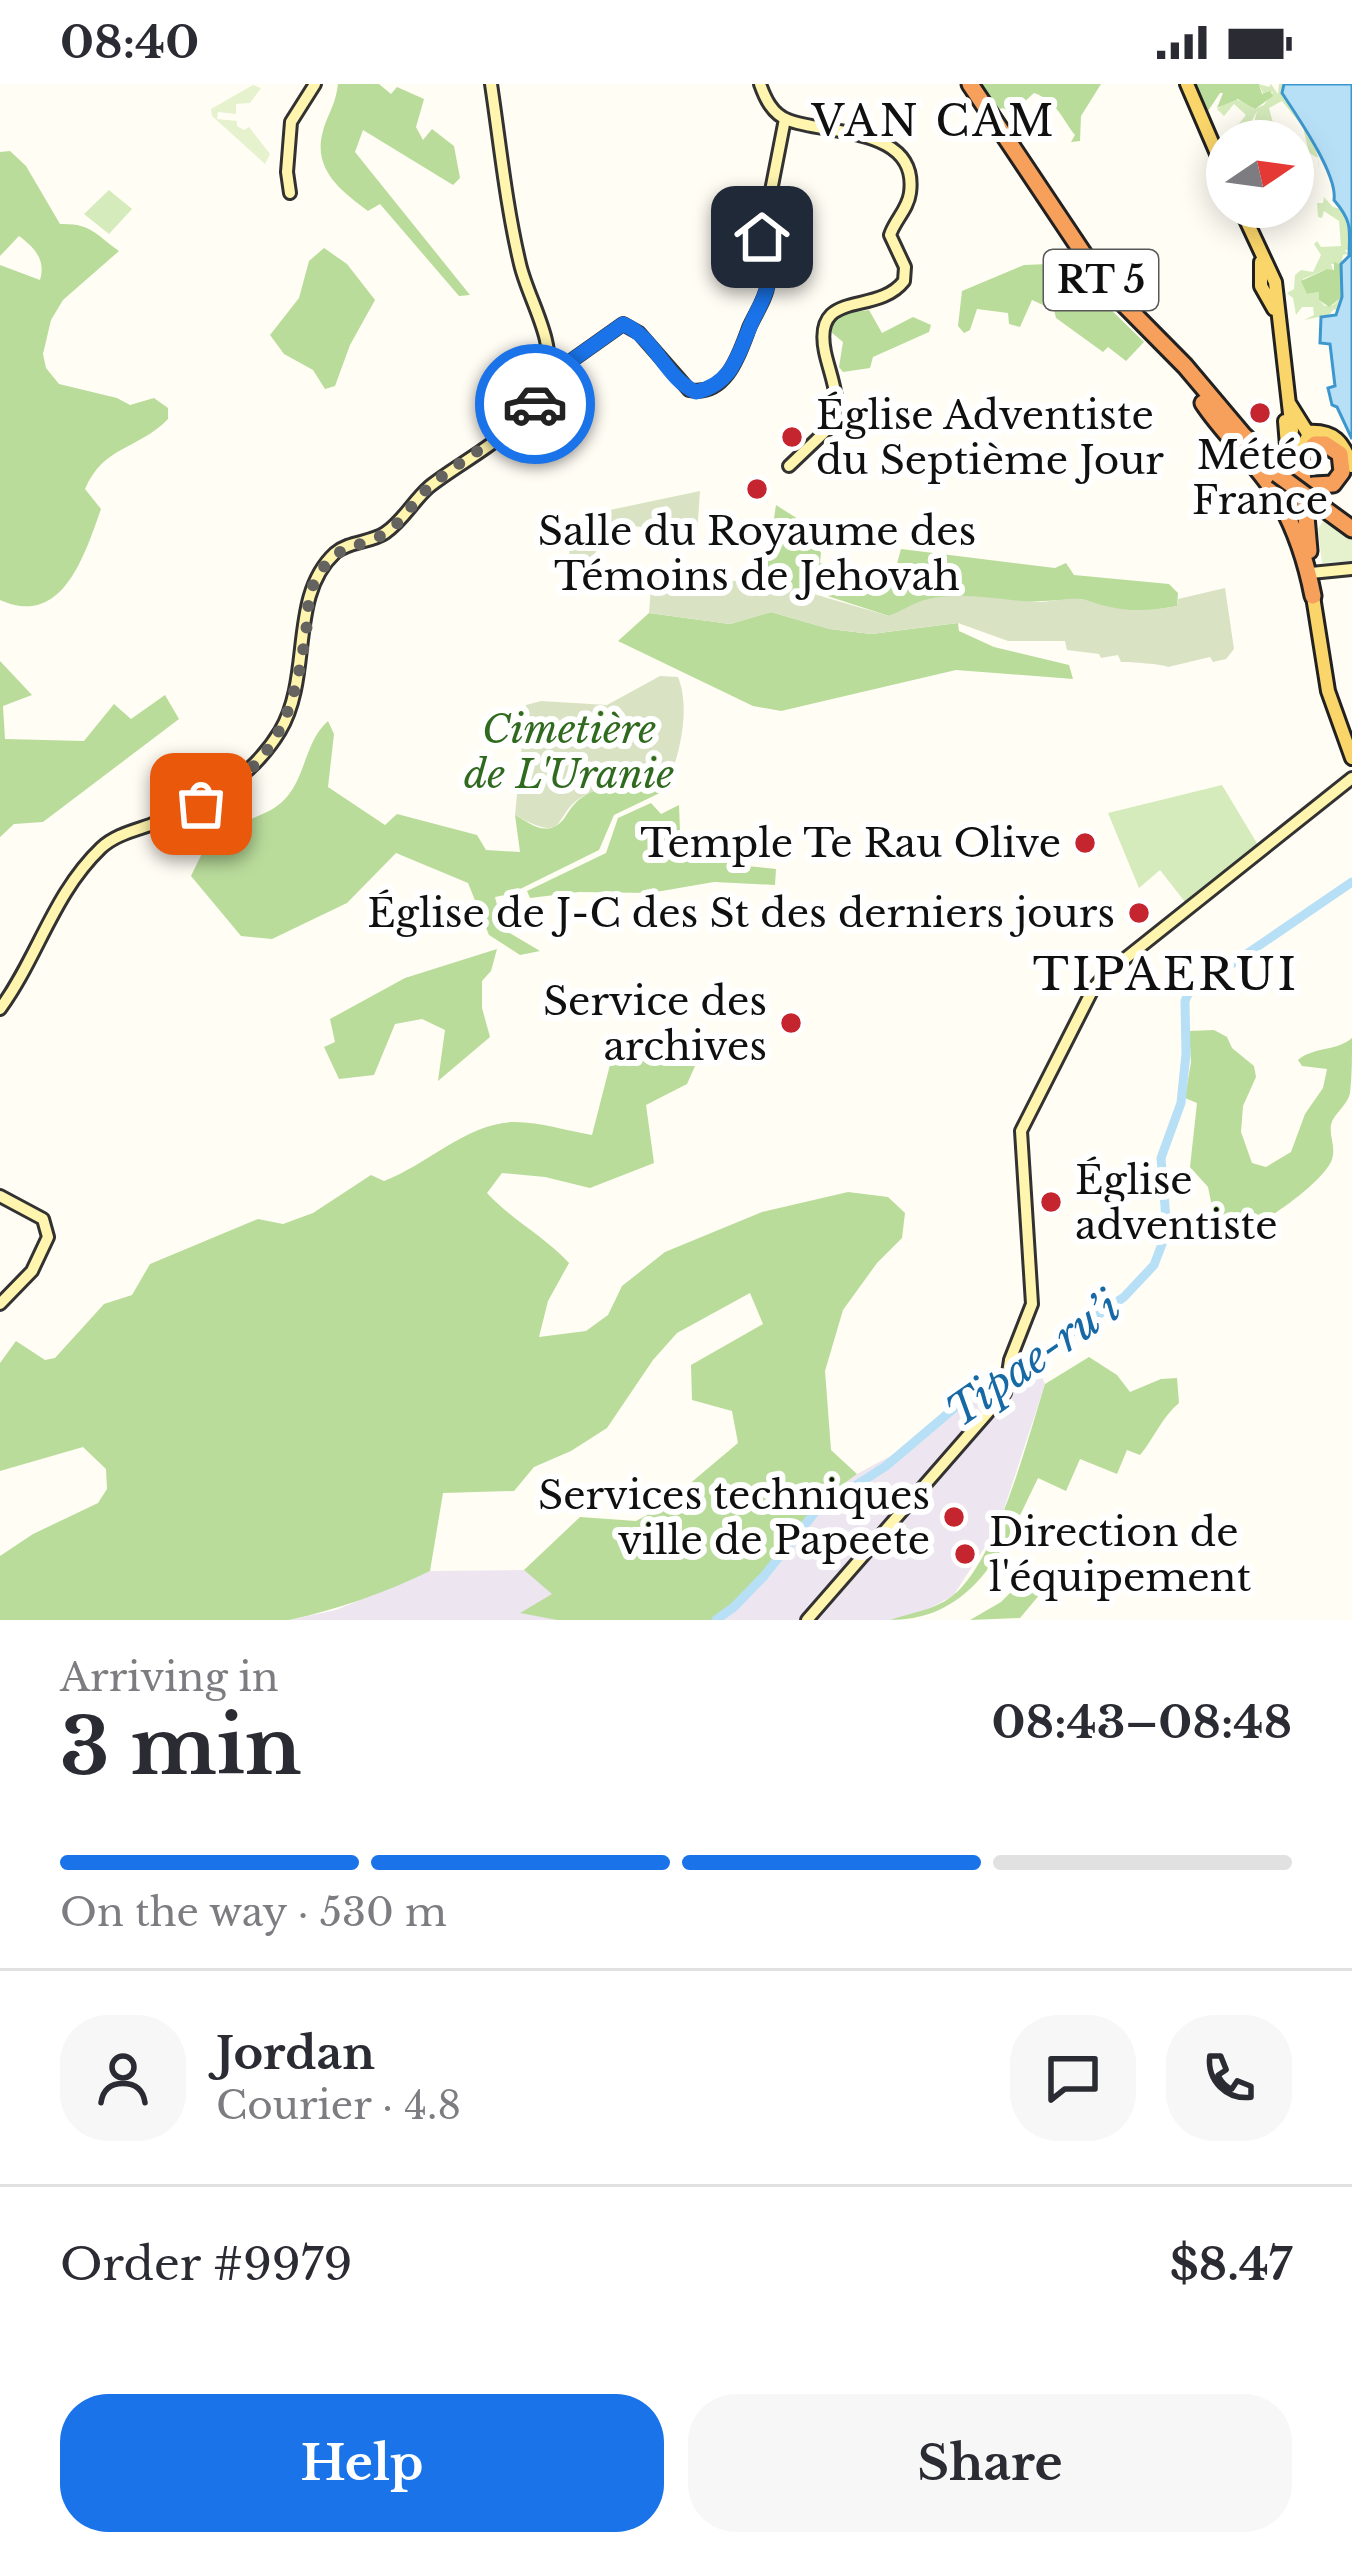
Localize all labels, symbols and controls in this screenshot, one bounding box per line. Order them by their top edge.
text: 08:40 [60,14,199,70]
district label: VAN CAM [811,95,1056,147]
north arrow [1206,120,1314,228]
map controls [1206,120,1314,228]
pin [711,186,813,288]
icon: home [729,204,795,270]
road number: RT 5 [1044,250,1158,310]
courier [475,344,595,464]
icon: car [502,371,568,437]
place label: Église Adventiste du Septième Jour [816,391,1164,485]
marker: Météo France [1247,400,1273,426]
marker: Église Adventiste du Septième Jour [779,424,805,450]
place label: Météo France [1192,431,1328,525]
marker: Salle du Royaume des Témoins de Jehovah [744,476,770,502]
place label: Salle du Royaume des Témoins de Jehovah [538,507,976,601]
park label: Cimetière de L'Uranie [464,705,674,799]
pin [150,753,252,855]
icon: bag [168,771,234,837]
place label: Temple Te Rau Olive [640,819,1061,868]
marker: Temple Te Rau Olive [1072,830,1098,856]
place label: Église de J-C des St des derniers jours [367,889,1115,938]
marker: Église de J-C des St des derniers jours [1126,900,1152,926]
district label: TIPAERUI [1033,946,1299,1002]
place label: Service des archives [543,977,767,1071]
marker: Service des archives [778,1010,804,1036]
place label: Église adventiste [1075,1156,1278,1250]
marker: Église adventiste [1038,1189,1064,1215]
water label: Tipae-ru’i [936,1280,1130,1438]
place label: Services techniques ville de Papeete [538,1471,930,1565]
marker: Services techniques ville de Papeete [941,1504,967,1530]
place label: Direction de l'équipement [989,1508,1251,1602]
marker: Direction de l'équipement [952,1541,978,1567]
text: Arriving in [60,1653,279,1702]
text: 08:43–08:48 [991,1694,1292,1750]
text: 3 min [60,1698,302,1795]
text: On the way · 530 m [60,1888,447,1937]
button: person [60,2015,186,2141]
button: chat [1010,2015,1136,2141]
button: phone [1166,2015,1292,2141]
text: Jordan [216,2025,375,2081]
text: Courier · 4.8 [216,2081,461,2130]
text: Order #9979 [60,2236,352,2292]
text: $8.47 [1170,2236,1292,2292]
button: Help [60,2394,664,2532]
button: Share [688,2394,1292,2532]

